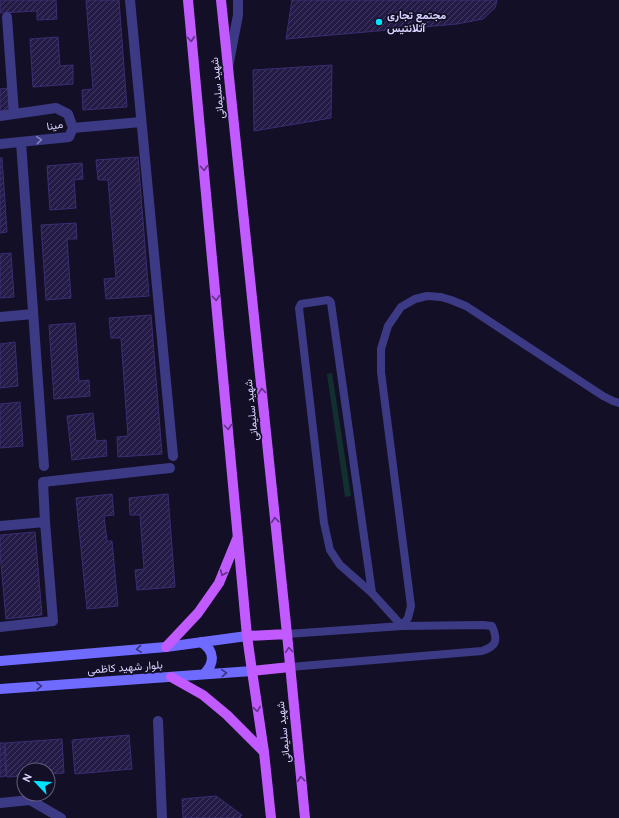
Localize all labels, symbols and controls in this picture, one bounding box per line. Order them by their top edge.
place label: مجتمع تجاری آتلانتیس [387,9,446,36]
marker: مجتمع تجاری آتلانتیس [374,17,384,27]
one-way arrow [187,36,196,42]
street label: شهید سلیمانی [208,56,228,120]
street label: مینا [46,118,64,134]
one-way arrow [36,136,42,145]
one-way arrow [199,165,208,171]
one-way arrow [211,295,220,301]
street label: شهید سلیمانی [242,378,262,442]
one-way arrow [257,388,266,394]
one-way arrow [223,424,232,430]
one-way arrow [271,517,280,524]
one-way arrow [220,569,228,577]
one-way arrow [136,645,142,654]
one-way arrow [284,647,293,653]
street label: بلوار شهید کاظمی [87,658,163,678]
one-way arrow [221,668,227,677]
one-way arrow [36,682,42,691]
street label: شهید سلیمانی [274,700,294,764]
one-way arrow [252,706,261,712]
north arrow [16,762,56,802]
text: N [20,772,36,785]
one-way arrow [297,776,306,782]

